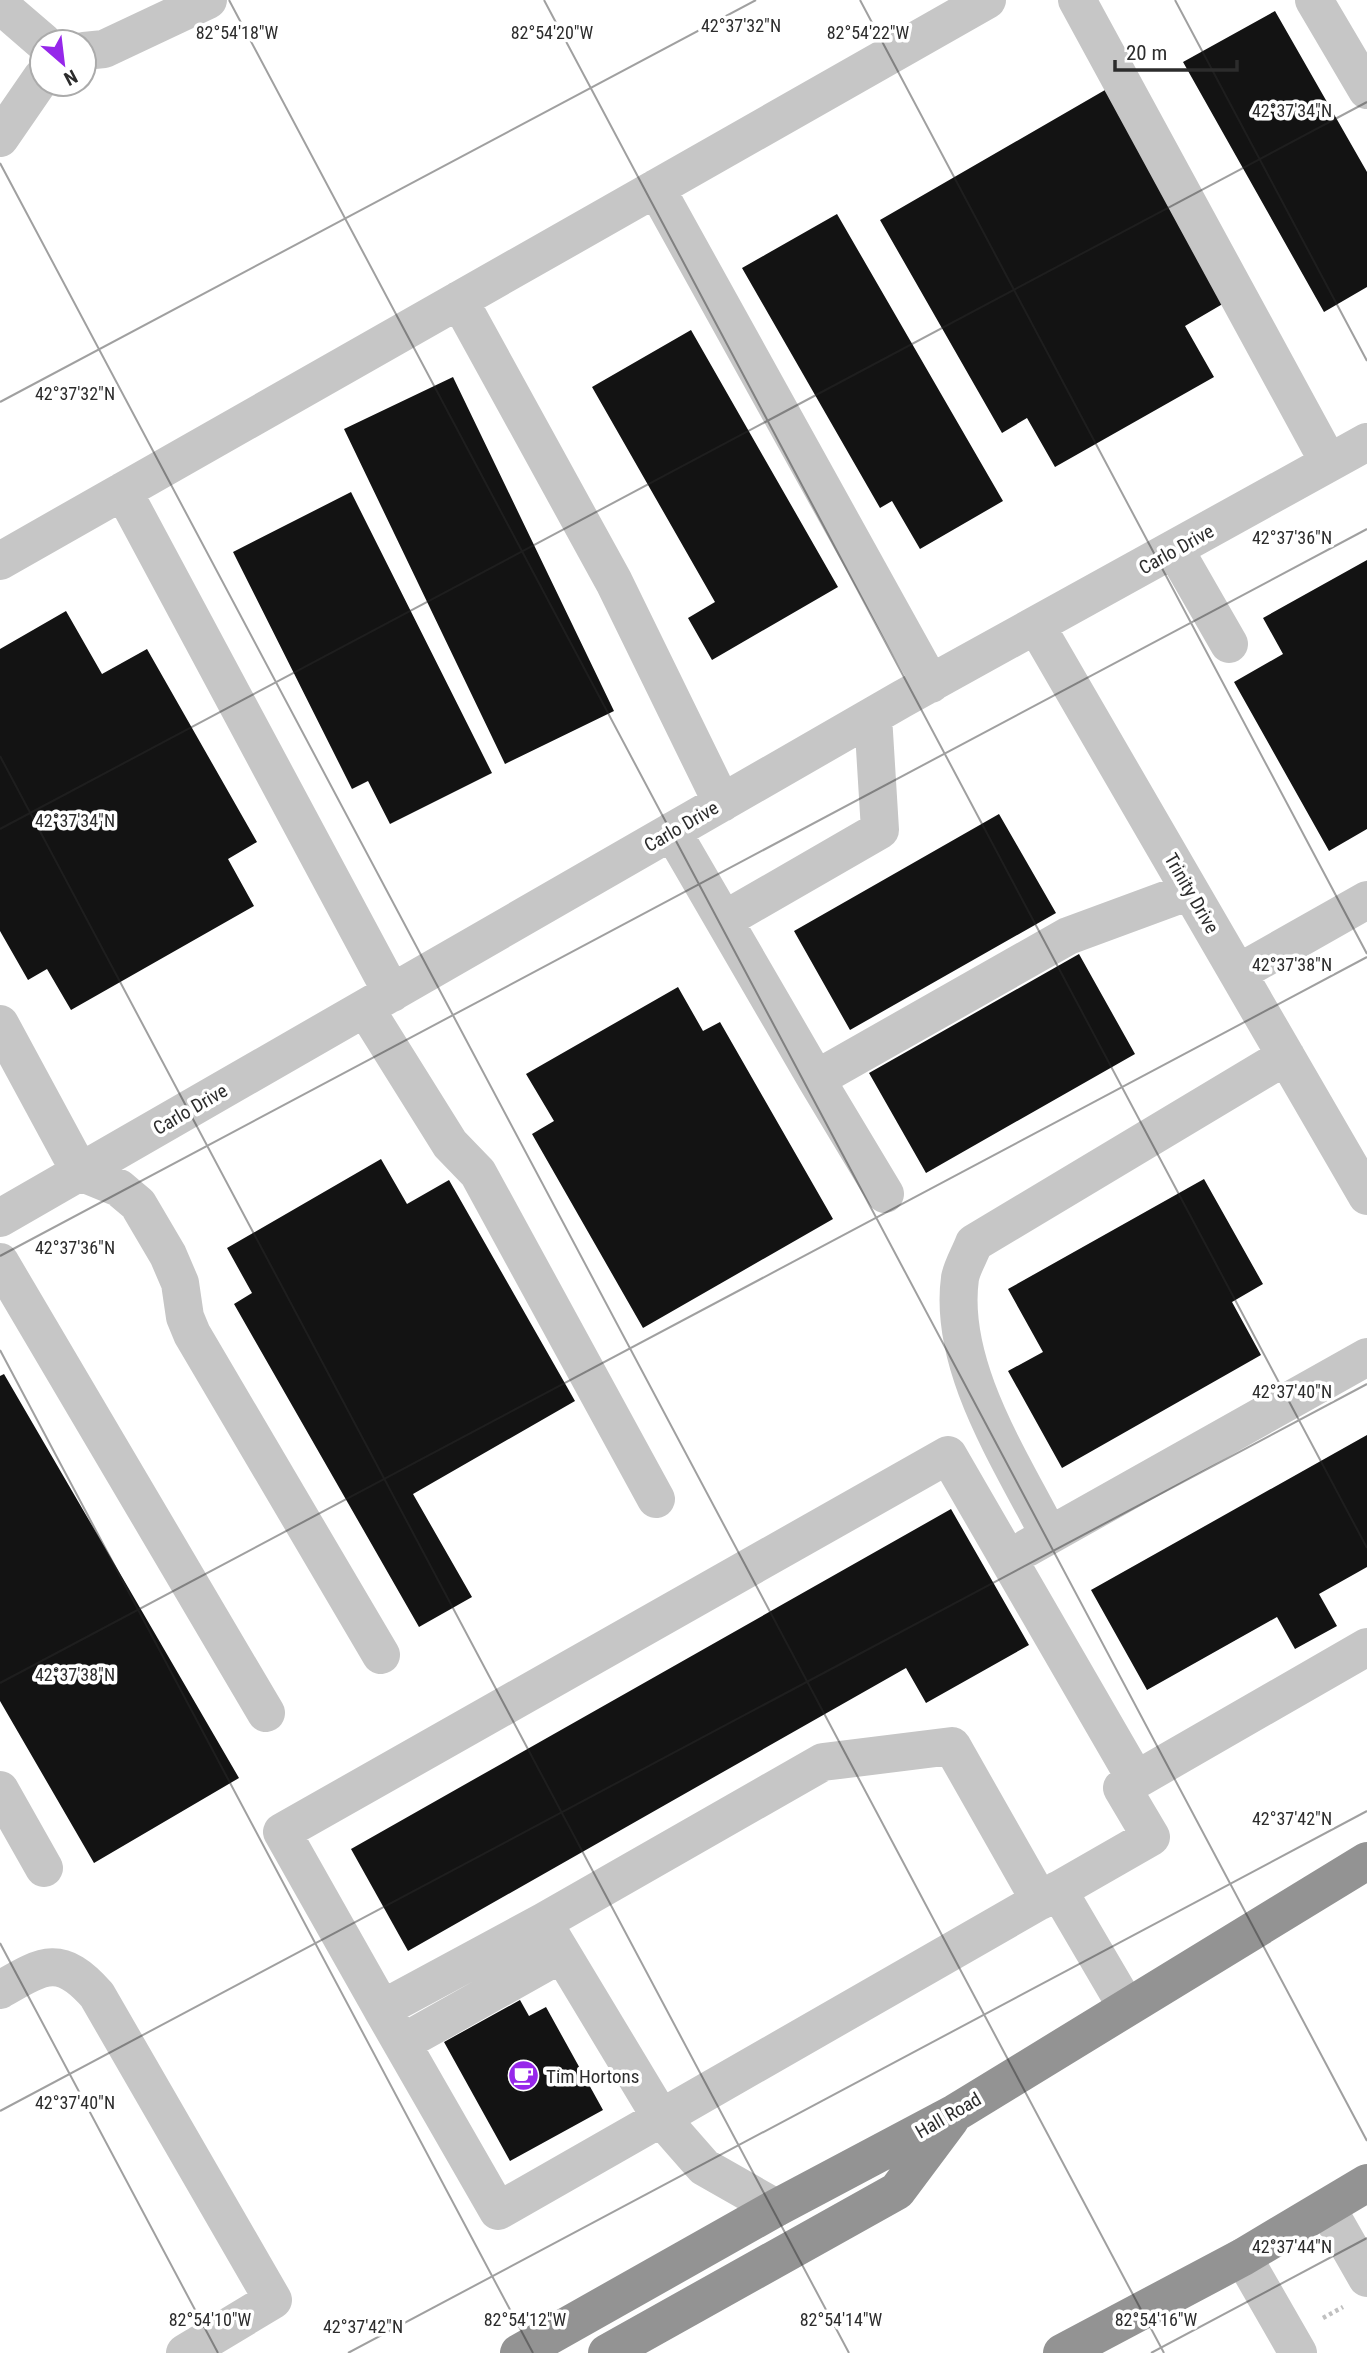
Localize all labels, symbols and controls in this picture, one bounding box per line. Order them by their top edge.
text: 42°37'32"N [701,15,781,36]
text: 82°54'18"W [196,22,279,43]
text: 82°54'20"W [511,22,594,43]
text: 82°54'22"W [827,22,910,43]
north arrow [28,28,98,98]
scale bar [1115,28,1238,72]
text: 20 m [1126,41,1167,65]
text: N [60,65,81,90]
text: 42°37'34"N [1252,100,1332,121]
text: 42°37'32"N [35,383,115,404]
street label: Carlo Drive [1135,519,1218,579]
text: 42°37'36"N [1252,527,1332,548]
street label: Carlo Drive [640,796,723,857]
text: 42°37'34"N [35,810,115,831]
street label: Trinity Drive [1159,849,1224,937]
text: 42°37'38"N [1252,954,1332,975]
street label: Carlo Drive [149,1079,232,1140]
text: 42°37'36"N [35,1237,115,1258]
text: 42°37'40"N [1252,1381,1332,1402]
text: 42°37'38"N [35,1664,115,1685]
text: 42°37'42"N [1252,1808,1332,1829]
cafe icon: Tim Hortons [506,2059,540,2093]
place label: Tim Hortons [546,2065,639,2088]
street label: Hall Road [911,2087,985,2143]
text: 42°37'40"N [35,2092,115,2113]
text: 42°37'44"N [1252,2236,1332,2257]
text: 82°54'10"W [169,2309,252,2330]
text: 82°54'12"W [484,2309,567,2330]
text: 82°54'14"W [800,2309,883,2330]
text: 82°54'16"W [1115,2309,1198,2330]
text: 42°37'42"N [323,2316,403,2337]

